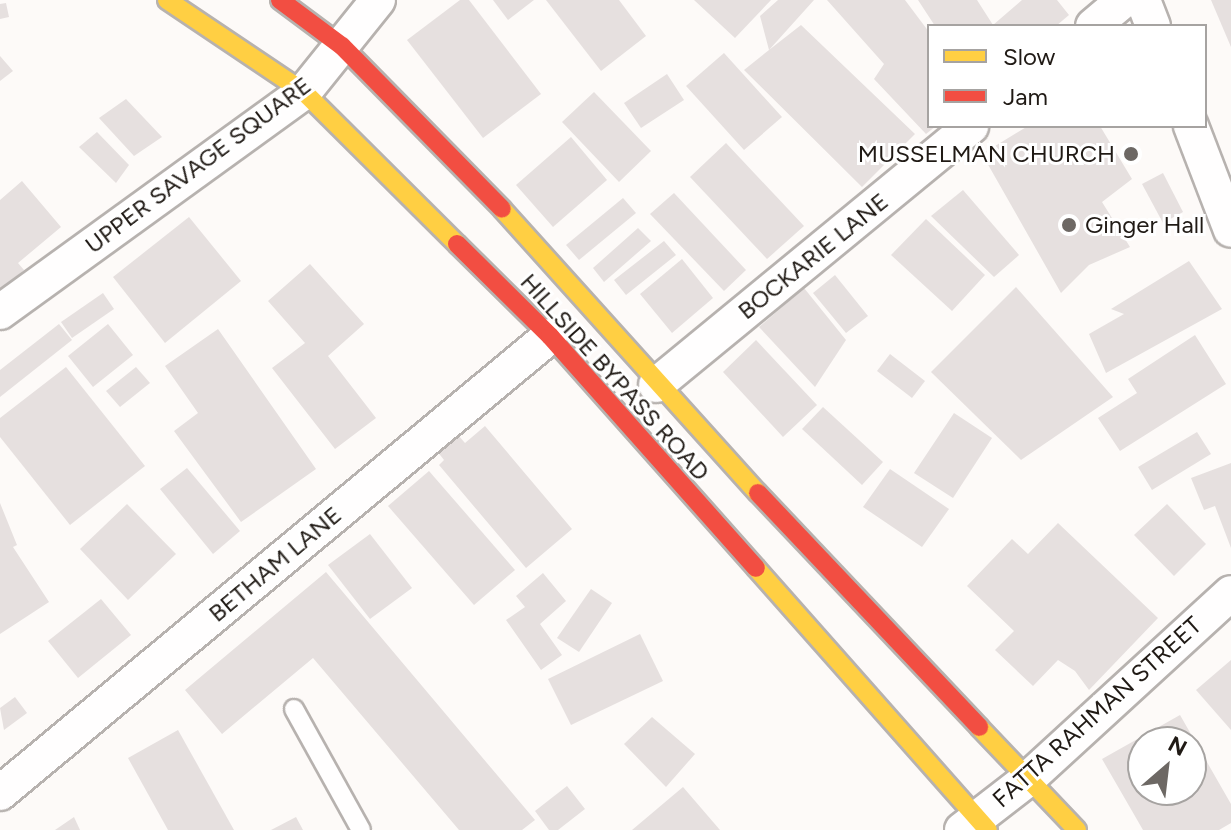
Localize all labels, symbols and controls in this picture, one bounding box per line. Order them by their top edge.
legend [927,24,1207,128]
text: Slow [1003,42,1055,71]
street label: UPPER SAVAGE SQUARE [79,71,317,259]
text: Jam [1003,82,1048,111]
place label: MUSSELMAN CHURCH [858,140,1115,168]
marker: MUSSELMAN CHURCH [1122,145,1140,163]
street label: BOCKARIE LANE [732,187,894,325]
place label: Ginger Hall [1085,211,1204,239]
marker: Ginger Hall [1060,216,1078,234]
street label: HILLSIDE BYPASS ROAD [514,268,716,486]
street label: BETHAM LANE [203,500,347,628]
street label: FATTA RAHMAN STREET [987,611,1207,813]
north arrow [1127,726,1207,806]

